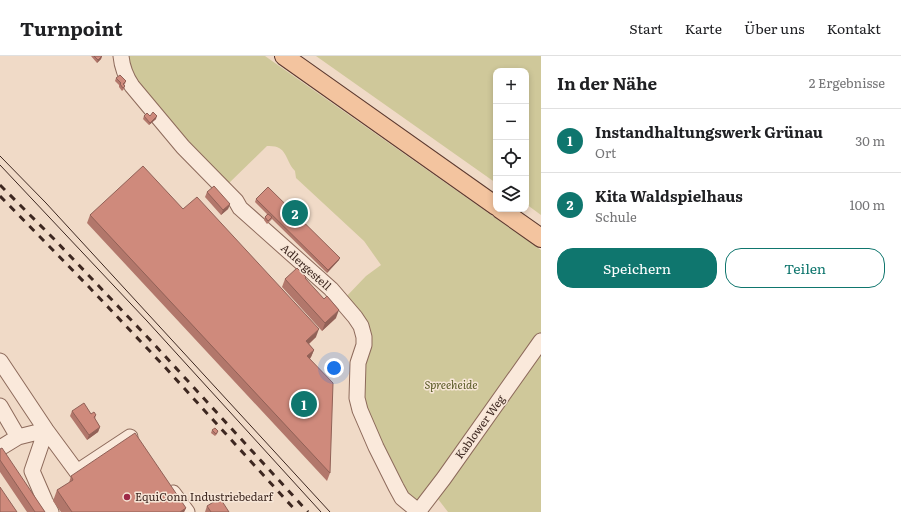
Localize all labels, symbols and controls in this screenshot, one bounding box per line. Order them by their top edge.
text: Turnpoint [20,14,123,42]
text: Start [629,18,663,38]
text: Karte [685,18,722,38]
text: Über uns [744,18,805,38]
text: Kontakt [827,18,881,38]
map controls [493,68,529,212]
button: + [493,68,529,104]
text: In der Nähe [557,70,657,95]
text: 2 Ergebnisse [809,73,885,92]
button: − [493,104,529,140]
text: Instandhaltungswerk Grünau [595,120,823,143]
text: 1 [567,131,573,150]
text: 30 m [855,131,885,150]
button: locate [493,140,529,176]
text: Ort [595,143,616,162]
button: layers [493,176,529,212]
text: Kita Waldspielhaus [595,184,743,207]
text: 2 [567,195,573,214]
text: 100 m [849,195,885,214]
pin: 2 [282,198,308,228]
text: Schule [595,207,637,226]
street label: Adlergestell [278,239,336,293]
button: Speichern [557,248,717,288]
button: Teilen [725,248,885,288]
your location [324,358,344,378]
park label: Spreeheide [425,376,478,392]
pin: 1 [291,389,317,419]
street label: Kablower Weg [451,391,508,462]
place label: EquiConn Industriebedarf [135,488,274,504]
marker: EquiConn Industriebedarf [122,492,132,502]

